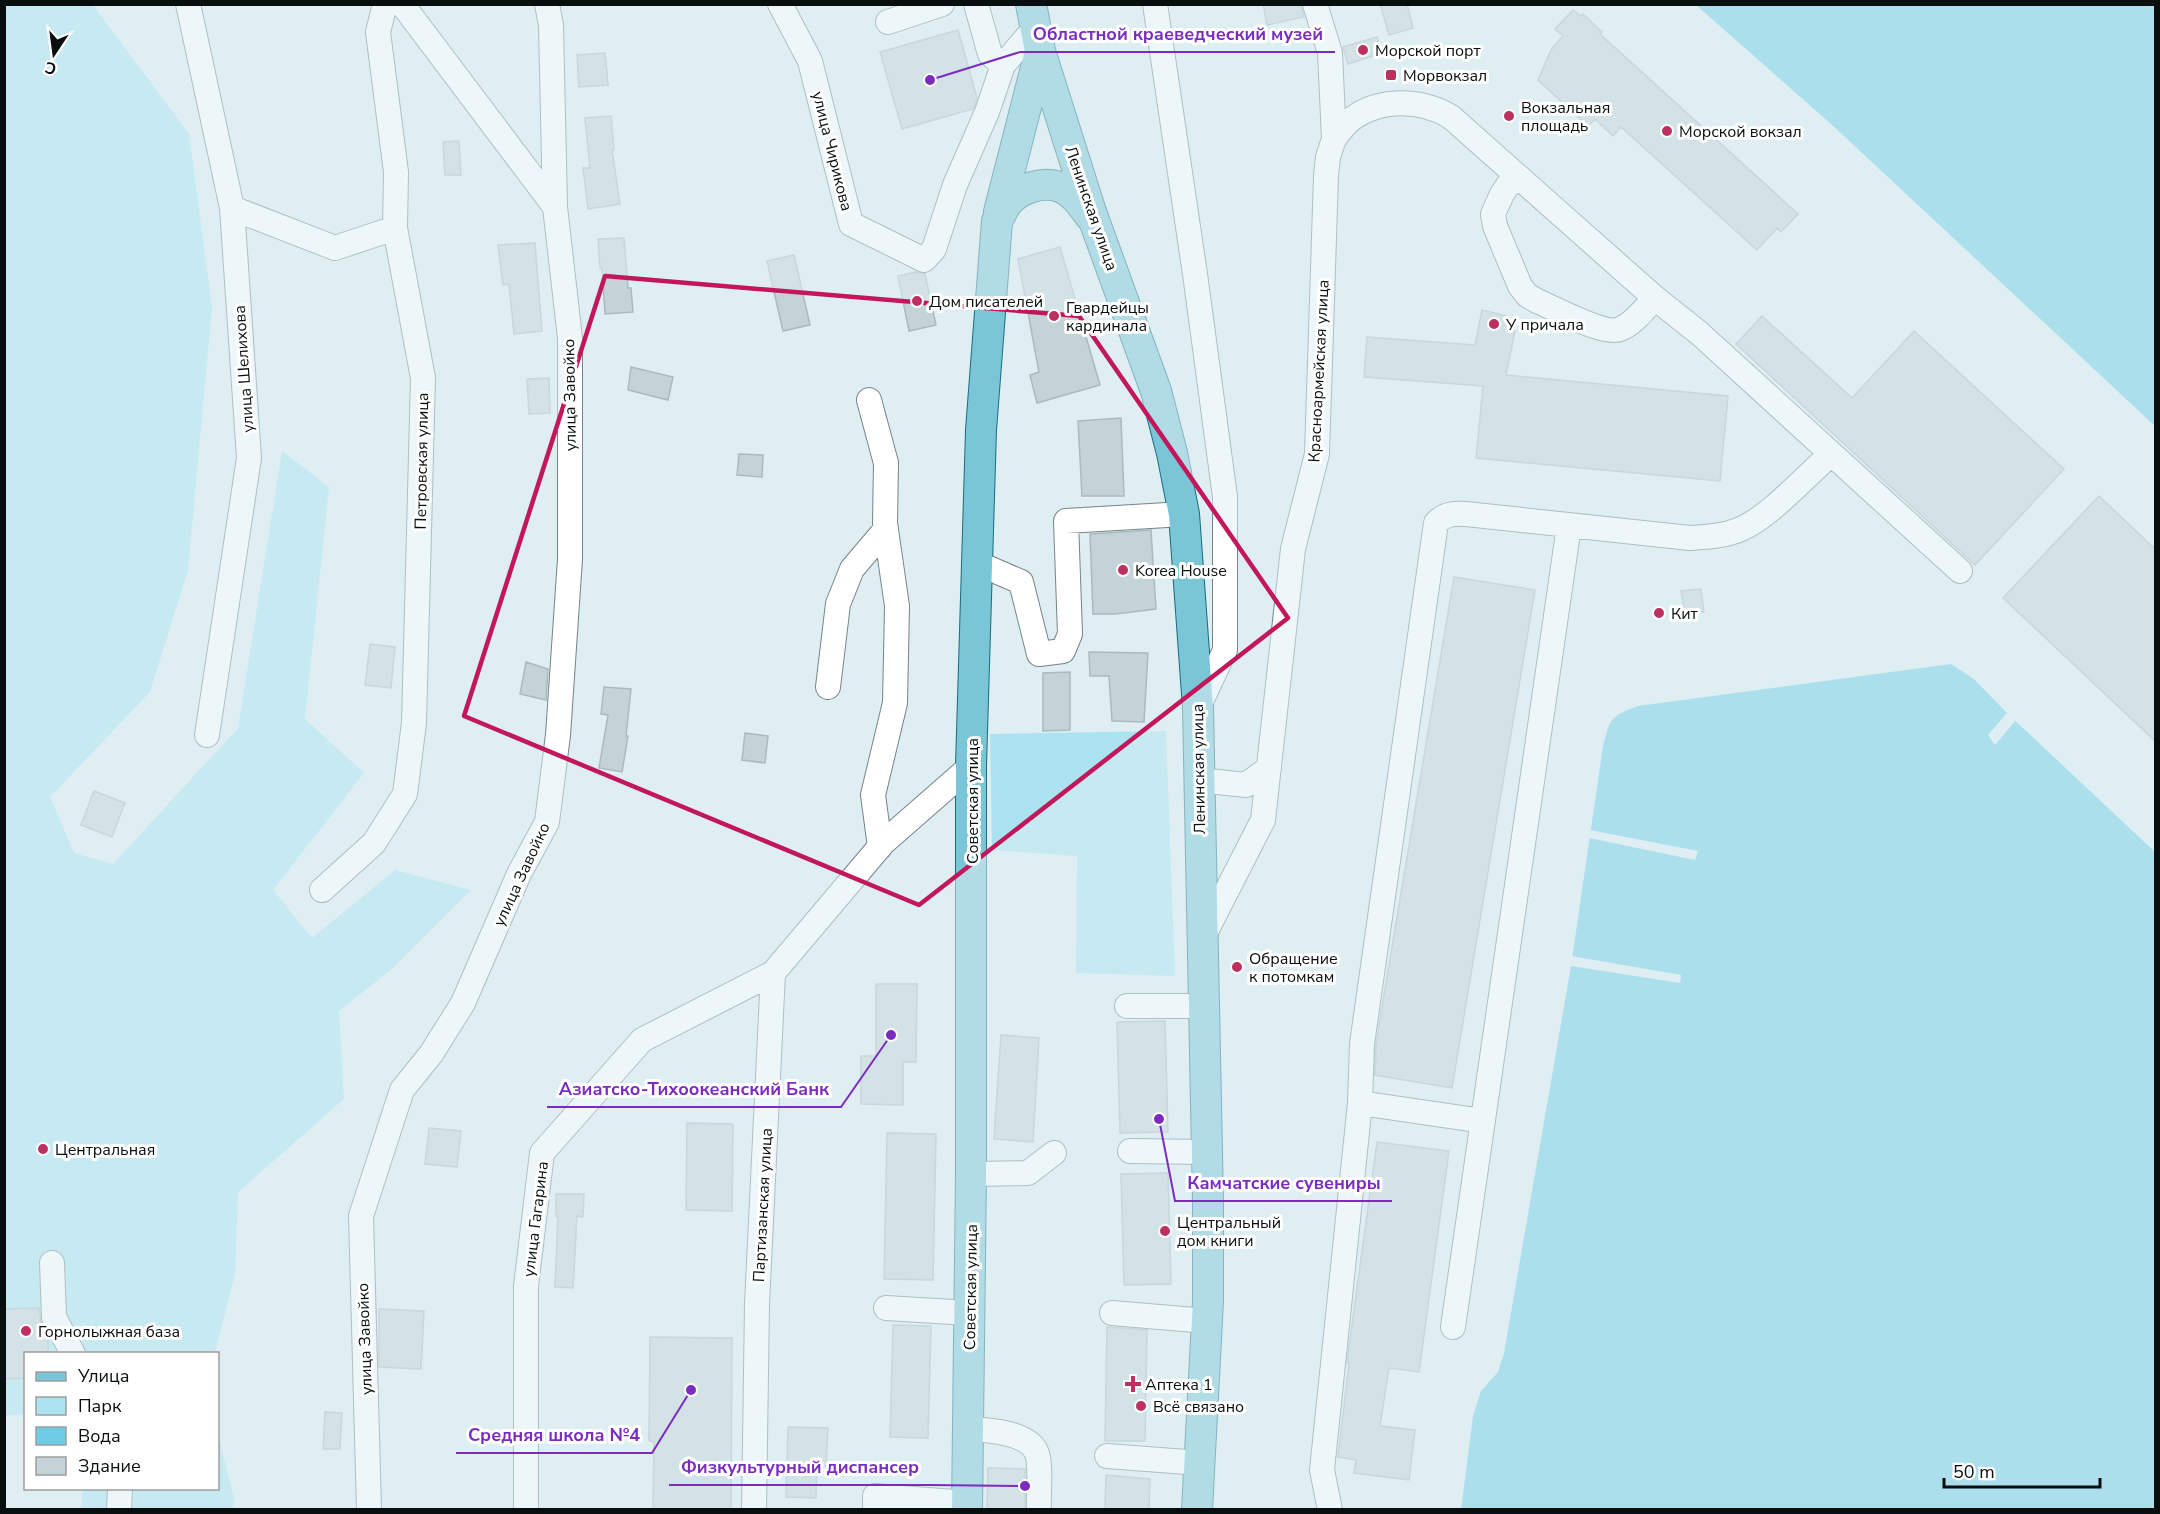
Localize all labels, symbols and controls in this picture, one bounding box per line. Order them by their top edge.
callout: Областной краеведческий музей [1020,16,1335,52]
text: Областной краеведческий музей [1033,22,1323,46]
north arrow [24,24,84,84]
place label: Морской порт [1375,40,1482,62]
marker: Морской порт [1356,43,1370,57]
text: С [43,56,59,80]
place label: Морвокзал [1403,65,1487,87]
marker: Морвокзал [1384,68,1398,82]
street label: улица Чирикова [807,89,858,213]
place label: Вокзальная площадь [1521,97,1610,137]
marker: Вокзальная площадь [1502,109,1516,123]
place label: Морской вокзал [1679,121,1802,143]
marker: Морской вокзал [1660,124,1674,138]
street label: Ленинская улица [1059,143,1123,274]
street label: Красноармейская улица [1303,279,1335,463]
place label: Дом писателей [929,291,1043,313]
marker: Дом писателей [910,294,924,308]
place label: Гвардейцы кардинала [1066,297,1149,337]
street label: улица Шелихова [229,305,259,433]
marker: Гвардейцы кардинала [1047,309,1061,323]
place label: У причала [1505,314,1584,336]
marker: У причала [1487,317,1501,331]
street label: улица Завойко [558,339,582,451]
street label: Петровская улица [410,392,434,530]
place label: Korea House [1135,560,1227,582]
marker: Korea House [1116,563,1130,577]
place label: Кит [1671,603,1699,625]
marker: Кит [1652,606,1666,620]
street label: Ленинская улица [1187,703,1211,834]
street label: Советская улица [962,738,984,864]
street label: улица Завойко [488,819,556,930]
place label: Обращение к потомкам [1249,948,1338,988]
marker: Обращение к потомкам [1230,960,1244,974]
callout: Азиатско-Тихоокеанский Банк [547,1071,841,1107]
text: Азиатско-Тихоокеанский Банк [559,1077,830,1101]
street label: Партизанская улица [748,1127,778,1283]
place label: Центральная [55,1139,155,1161]
marker: Центральная [36,1142,50,1156]
street label: улица Гагарина [518,1160,554,1278]
callout: Камчатские сувениры [1175,1165,1392,1201]
text: Камчатские сувениры [1187,1171,1381,1195]
place label: Центральный дом книги [1177,1212,1281,1252]
street label: Советская улица [959,1224,983,1350]
marker: Центральный дом книги [1158,1224,1172,1238]
street label: улица Завойко [352,1282,378,1395]
place label: Горнолыжная база [38,1321,180,1343]
marker: Горнолыжная база [19,1324,33,1338]
legend [24,1352,219,1490]
text: Улица [77,1364,129,1388]
place label: Аптека 1 [1145,1374,1213,1396]
marker: Аптека 1 [1126,1377,1140,1391]
text: Парк [78,1394,122,1418]
place label: Всё связано [1153,1396,1244,1418]
marker: Всё связано [1134,1399,1148,1413]
callout: Средняя школа №4 [456,1417,652,1453]
text: Средняя школа №4 [468,1423,640,1447]
text: Вода [78,1424,121,1448]
callout: Физкультурный диспансер [669,1449,931,1485]
scale bar [1944,1451,2100,1489]
text: Здание [78,1454,141,1478]
text: Физкультурный диспансер [681,1455,919,1479]
text: 50 m [1953,1460,1995,1484]

